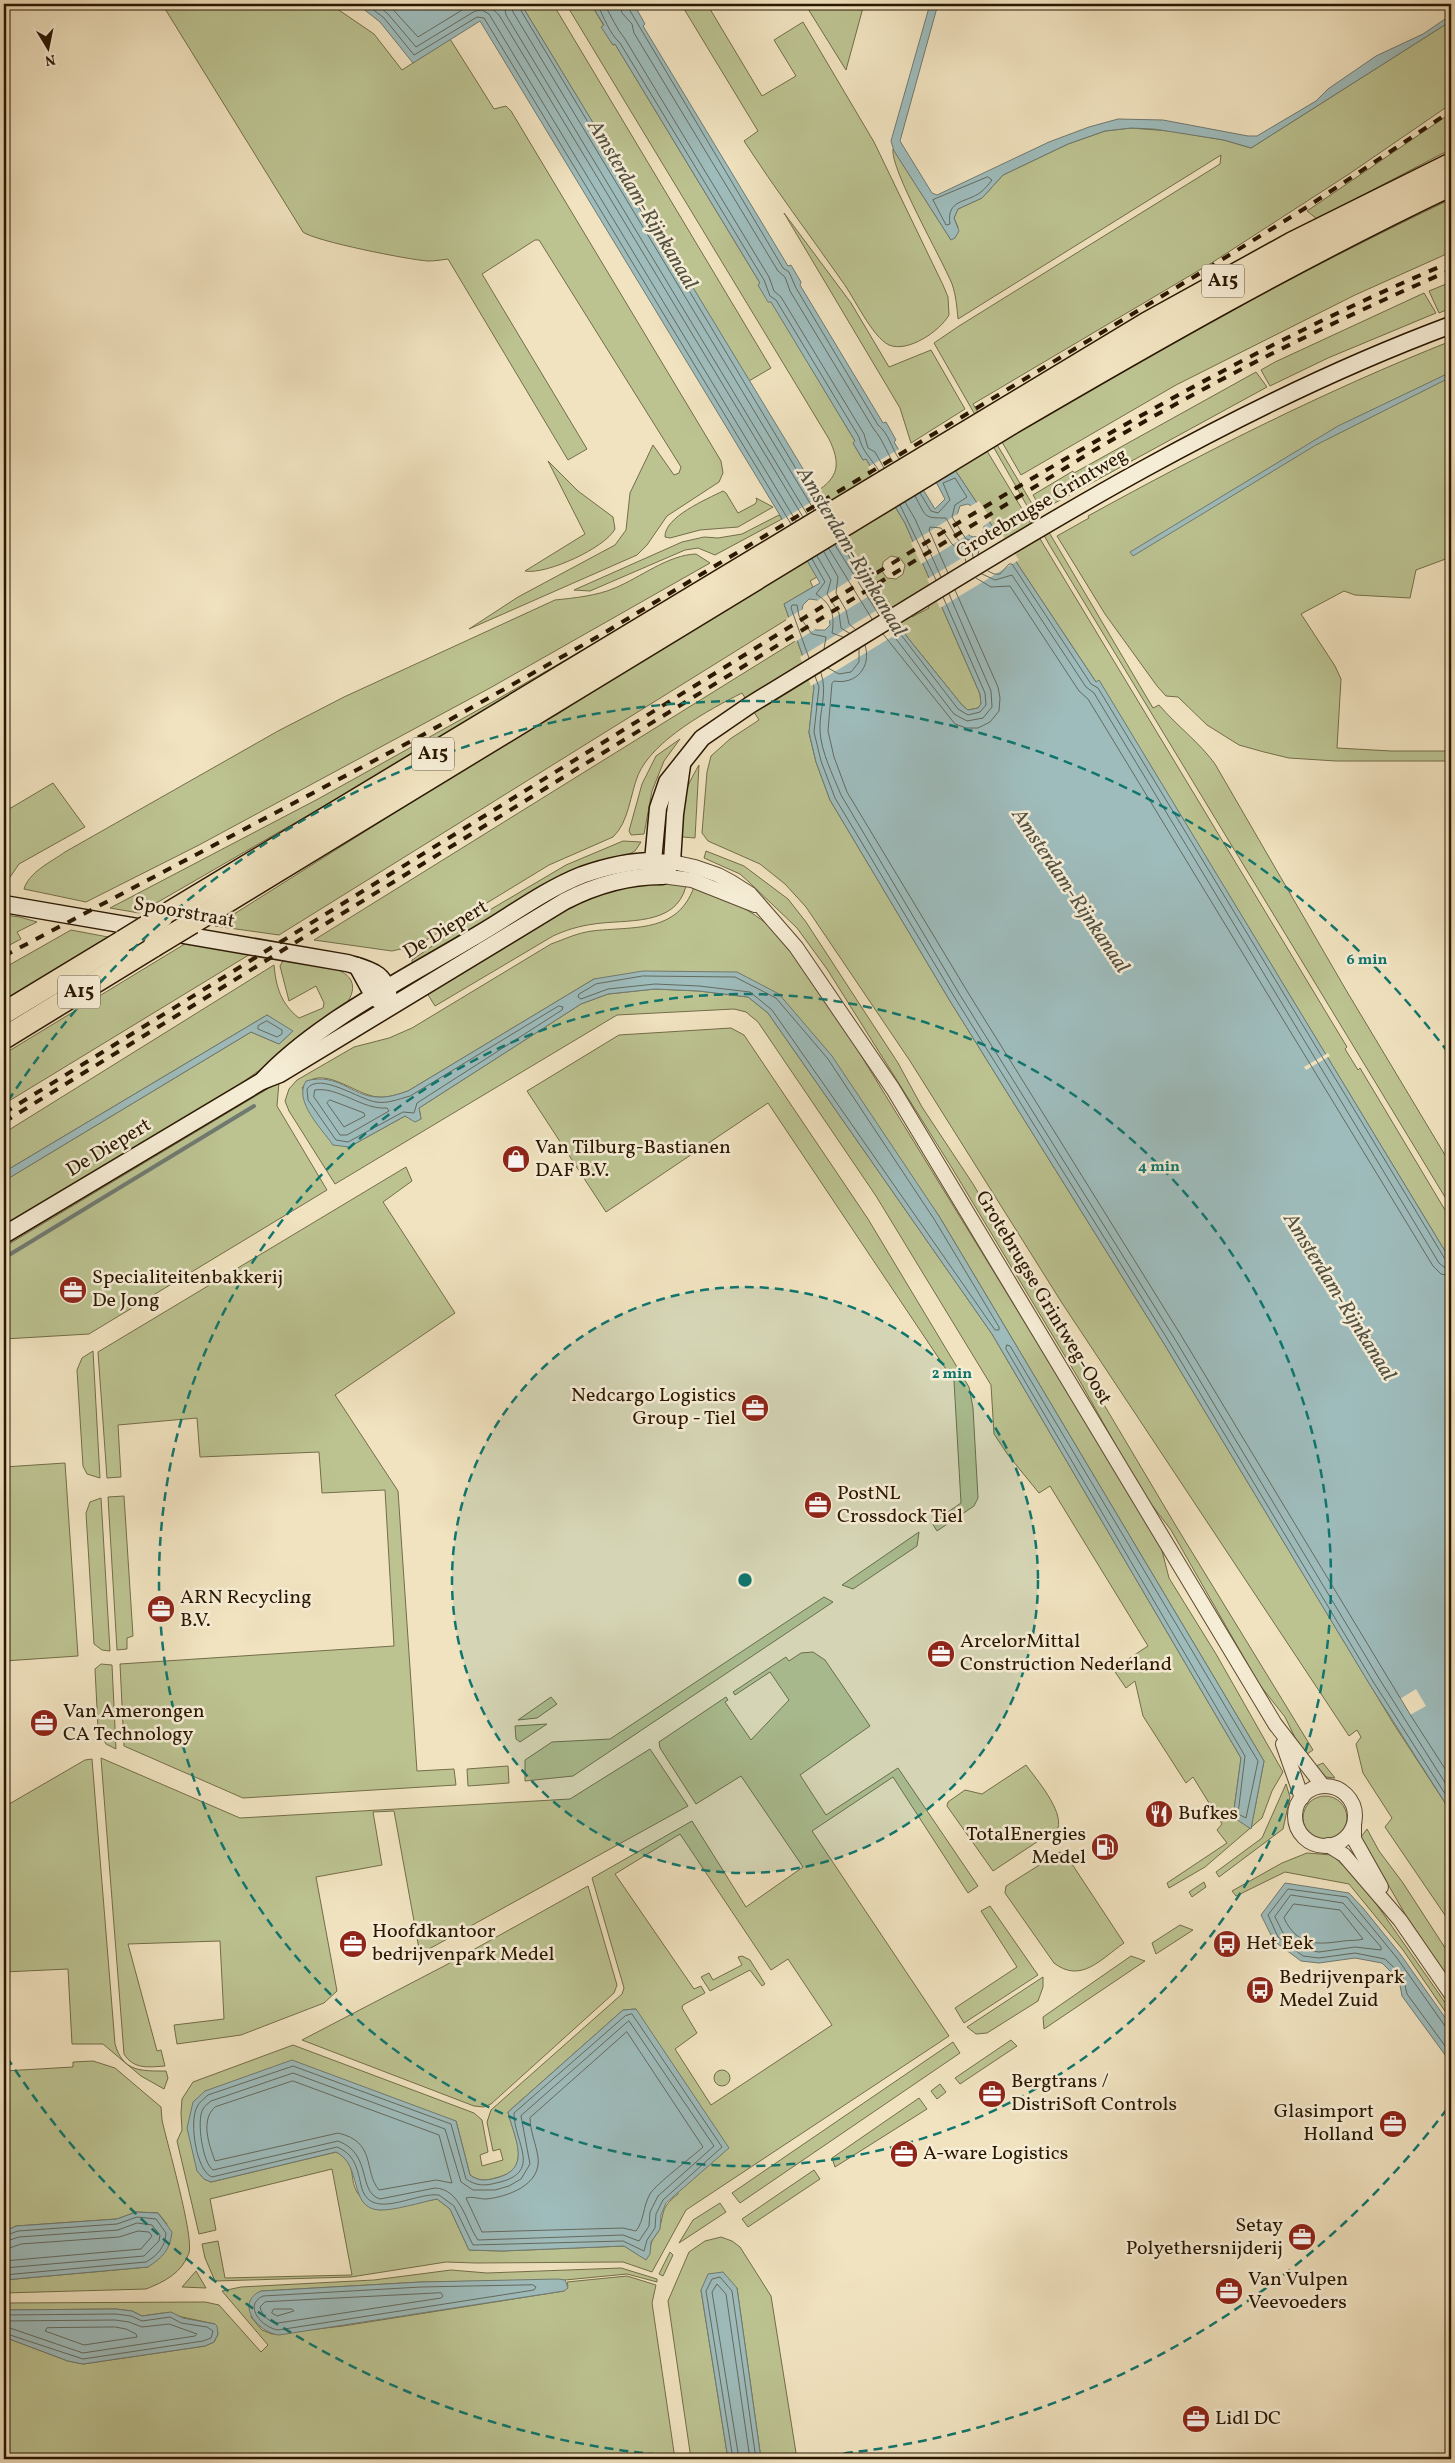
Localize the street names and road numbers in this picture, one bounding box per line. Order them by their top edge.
road number: A15 [1202,264,1244,298]
street label: Grotebrugse Grintweg [951,442,1133,566]
road number: A15 [412,738,454,771]
street label: Spoorstraat [131,890,237,936]
street label: De Diepert [398,894,494,966]
road number: A15 [58,976,100,1009]
street label: De Diepert [61,1112,157,1184]
street label: Grotebrugse Grintweg-Oost [968,1186,1118,1410]

